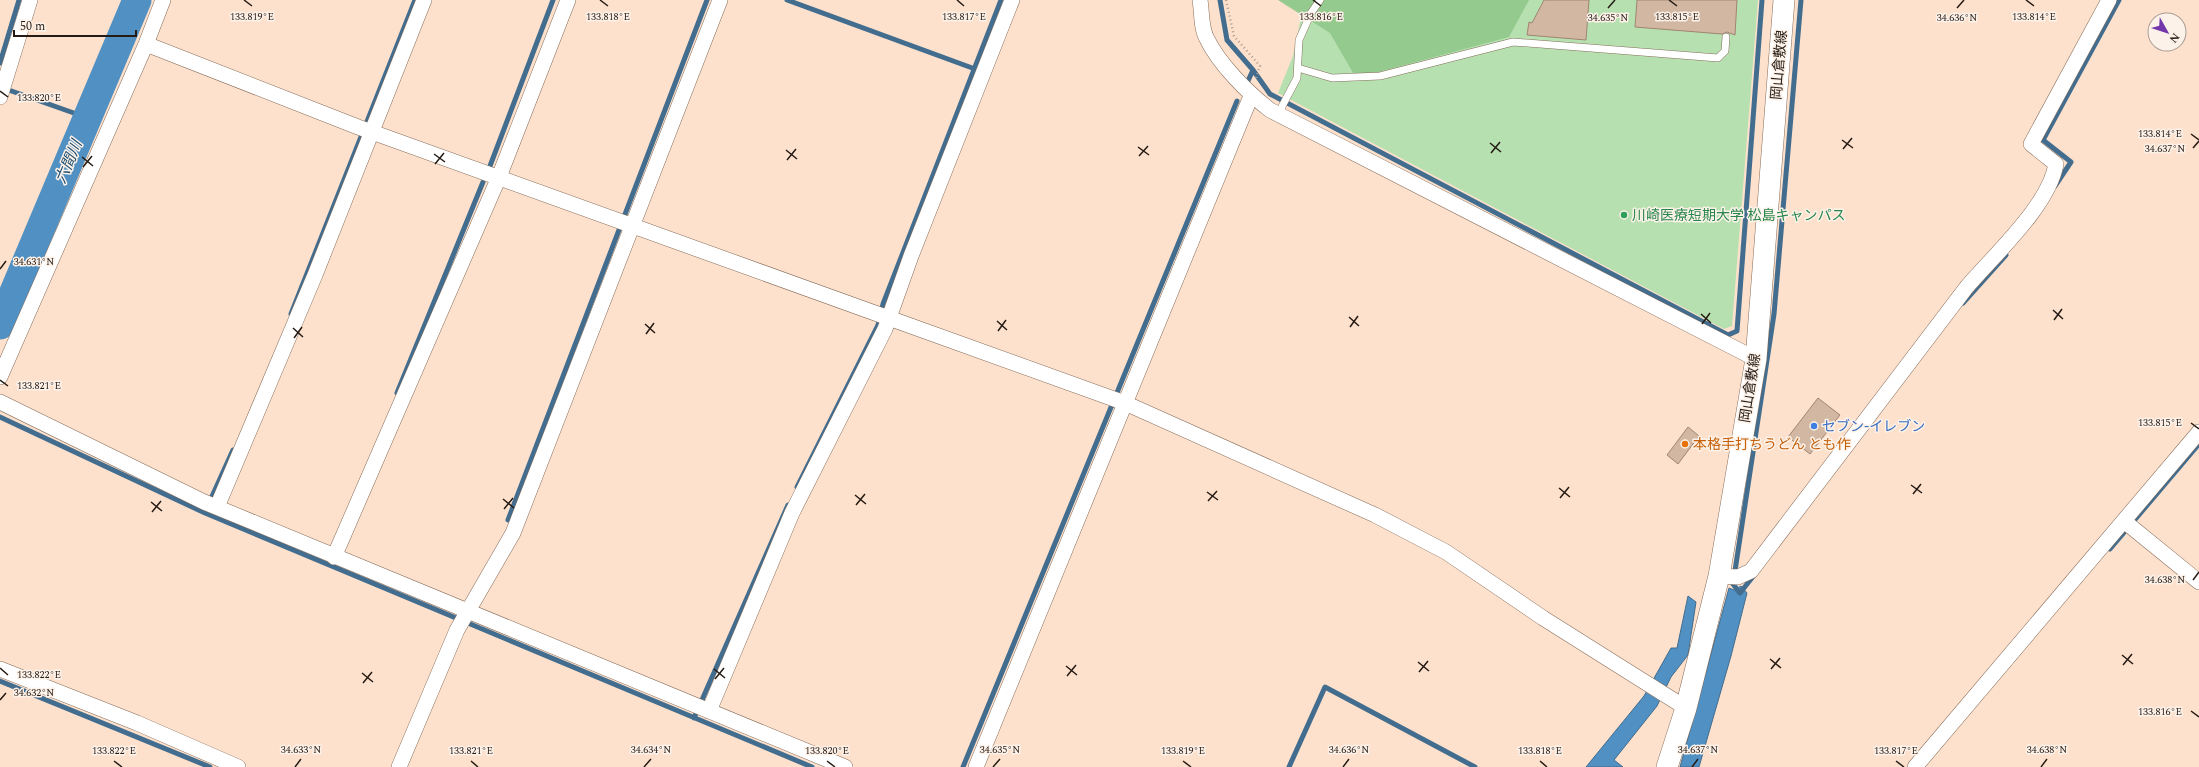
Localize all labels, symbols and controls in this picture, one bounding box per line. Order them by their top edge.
text: 133.819°E [230,9,274,25]
text: 133.818°E [586,9,630,25]
text: 133.817°E [942,9,986,25]
text: 133.816°E [1299,9,1343,25]
text: 133.815°E [1655,9,1699,25]
text: 133.814°E [2012,9,2056,25]
text: 34.635°N [1588,10,1628,26]
text: 34.636°N [1937,10,1977,26]
scale bar [14,12,136,38]
north arrow [2147,12,2187,52]
text: 50 m [20,17,45,36]
street label: 岡山倉敷線 [1765,29,1793,101]
text: N [2165,29,2184,47]
text: 133.820°E [17,90,61,106]
text: 133.814°E [2138,126,2182,142]
water label: 六間川 [50,135,89,187]
text: 34.637°N [2145,141,2185,157]
place label: 川崎医療短期大学 松島キャンパス [1632,205,1846,226]
marker: 川崎医療短期大学 松島キャンパス [1619,210,1629,220]
text: 34.631°N [14,254,54,270]
street label: 岡山倉敷線 [1734,352,1766,424]
text: 133.821°E [17,378,61,394]
text: 133.815°E [2138,415,2182,431]
place label: セブン-イレブン [1822,416,1925,437]
marker: セブン-イレブン [1809,421,1819,431]
place label: 本格手打ちうどん とも作 [1693,434,1851,455]
marker: 本格手打ちうどん とも作 [1680,439,1690,449]
text: 34.638°N [2145,572,2185,588]
text: 133.822°E [17,667,61,683]
text: 34.632°N [14,685,54,701]
text: 133.816°E [2138,704,2182,720]
text: 34.633°N [281,742,321,758]
text: 34.634°N [631,742,671,758]
text: 34.635°N [980,742,1020,758]
text: 34.636°N [1329,742,1369,758]
text: 34.637°N [1678,742,1718,758]
text: 34.638°N [2027,742,2067,758]
text: 133.822°E [92,743,136,759]
text: 133.821°E [449,743,493,759]
text: 133.820°E [805,743,849,759]
text: 133.819°E [1161,743,1205,759]
text: 133.818°E [1518,743,1562,759]
text: 133.817°E [1874,743,1918,759]

